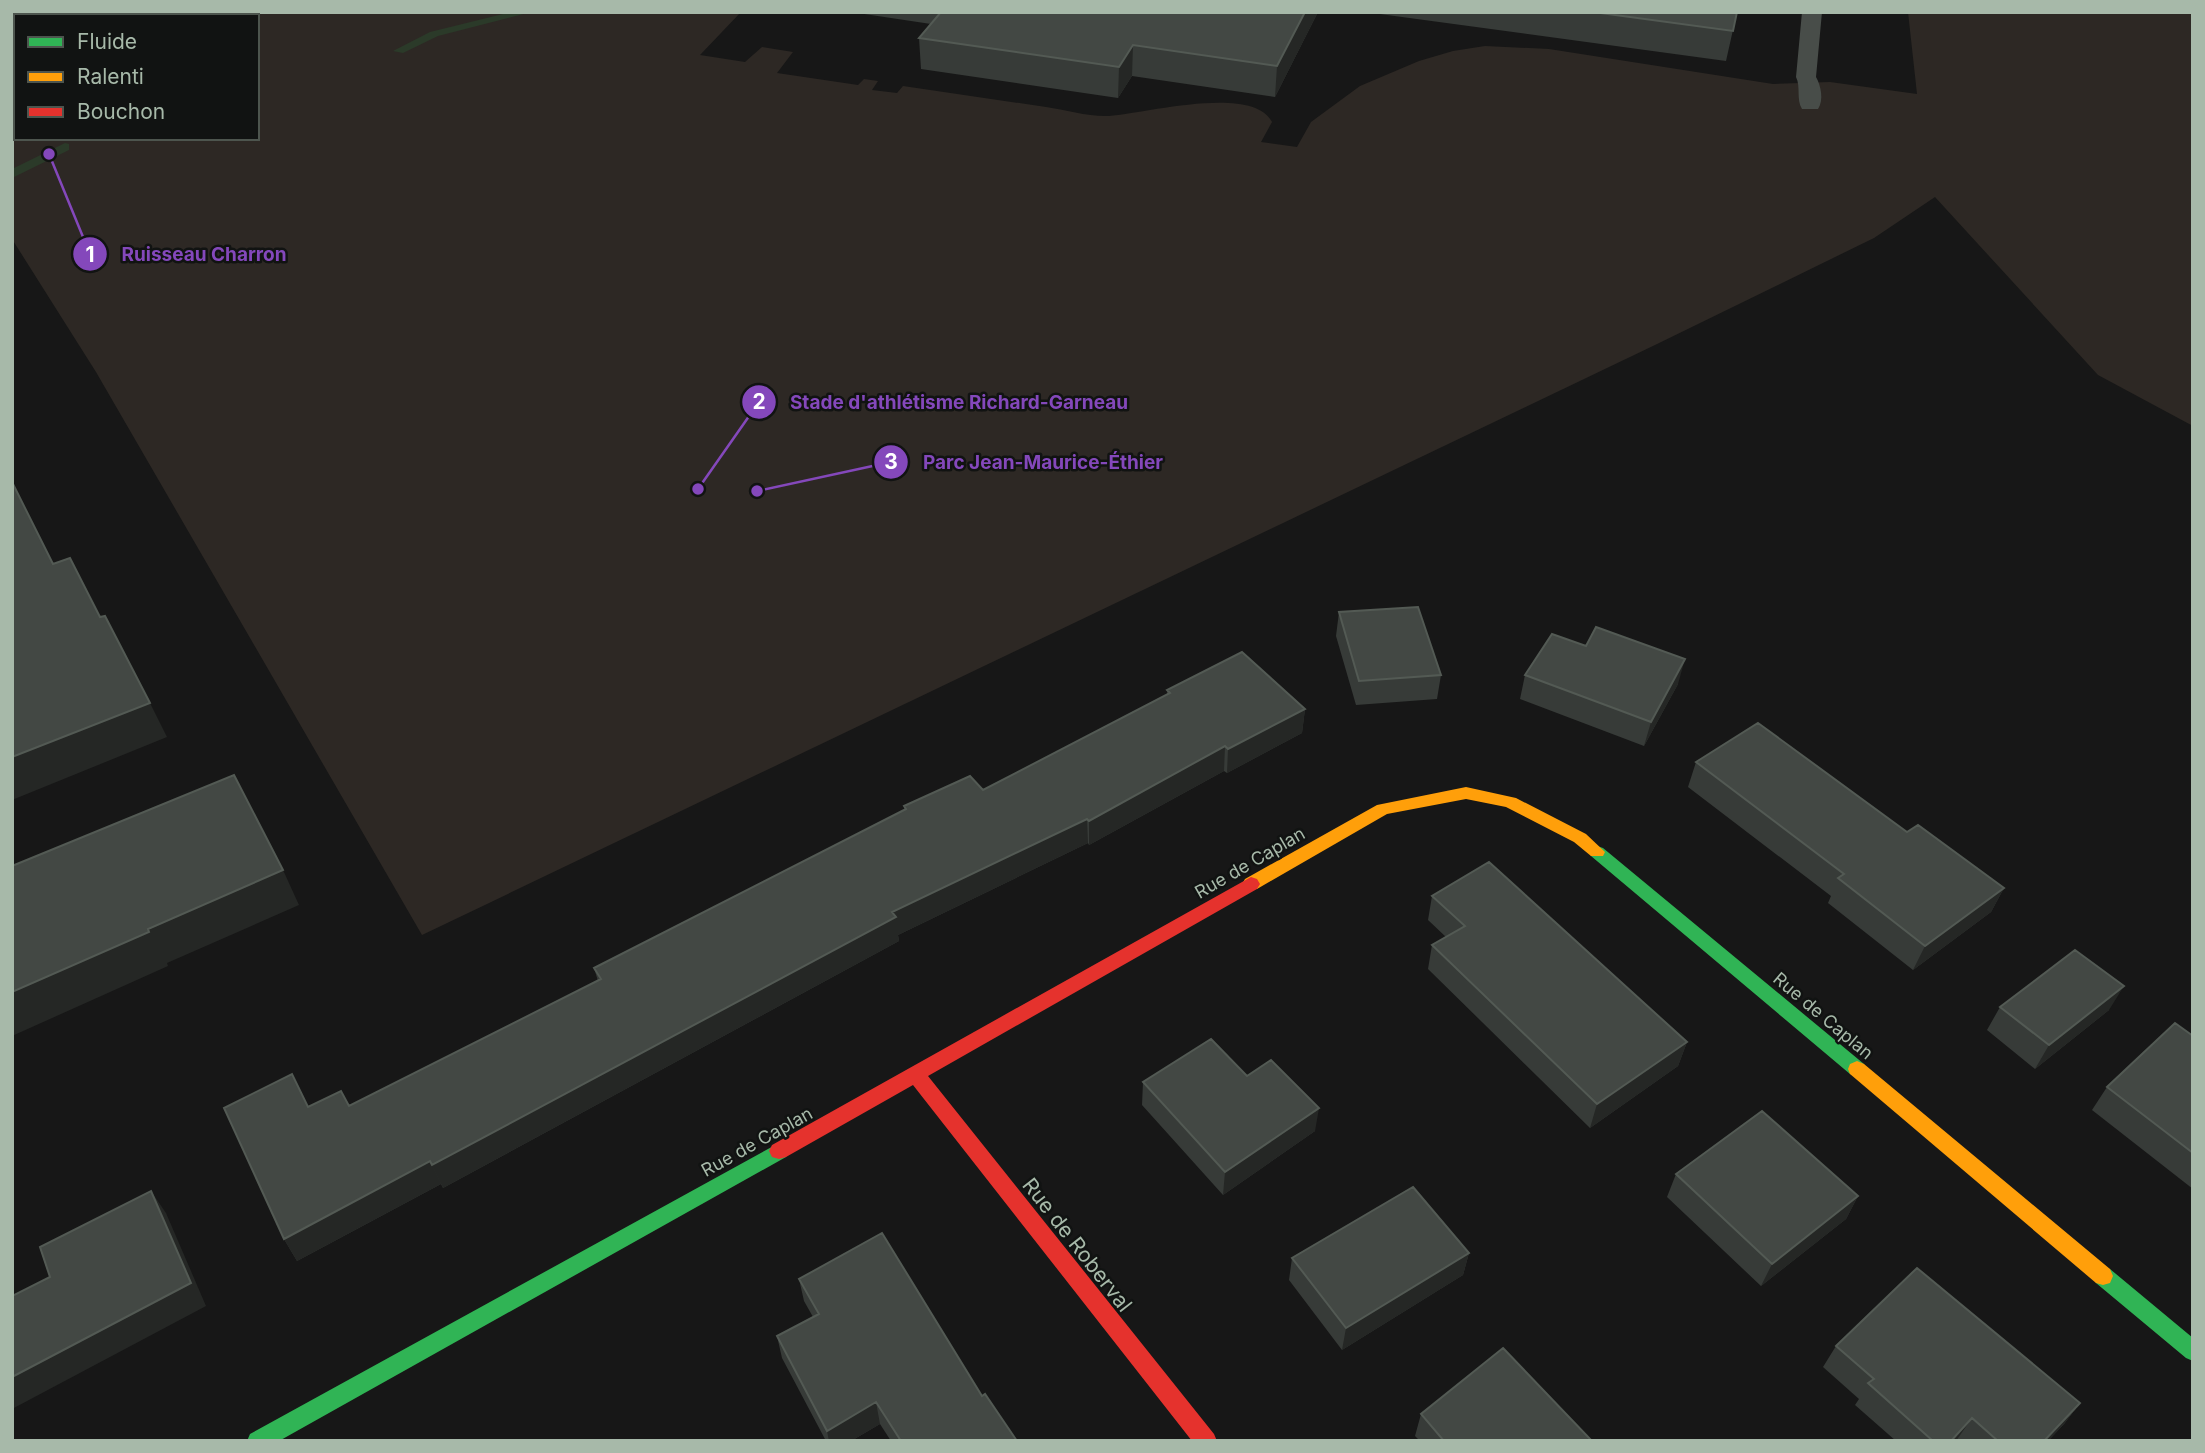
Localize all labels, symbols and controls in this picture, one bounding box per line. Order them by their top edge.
legend [14,14,259,140]
text: Fluide [77,29,137,54]
text: Ralenti [77,64,144,89]
text: Bouchon [77,99,165,124]
callout: Ruisseau Charron [73,234,301,274]
text: 1 [85,242,95,267]
text: Ruisseau Charron [121,243,287,266]
callout: Stade d'athlétisme Richard-Garneau [741,382,1142,422]
text: 2 [752,389,766,414]
text: Stade d'athlétisme Richard-Garneau [790,391,1128,414]
callout: Parc Jean-Maurice-Éthier [874,442,1177,482]
text: 3 [884,449,898,474]
text: Parc Jean-Maurice-Éthier [923,451,1163,474]
street label: Rue de Caplan [1191,823,1309,903]
street label: Rue de Caplan [1769,968,1877,1063]
street label: Rue de Caplan [698,1102,816,1181]
street label: Rue de Roberval [1017,1173,1137,1317]

